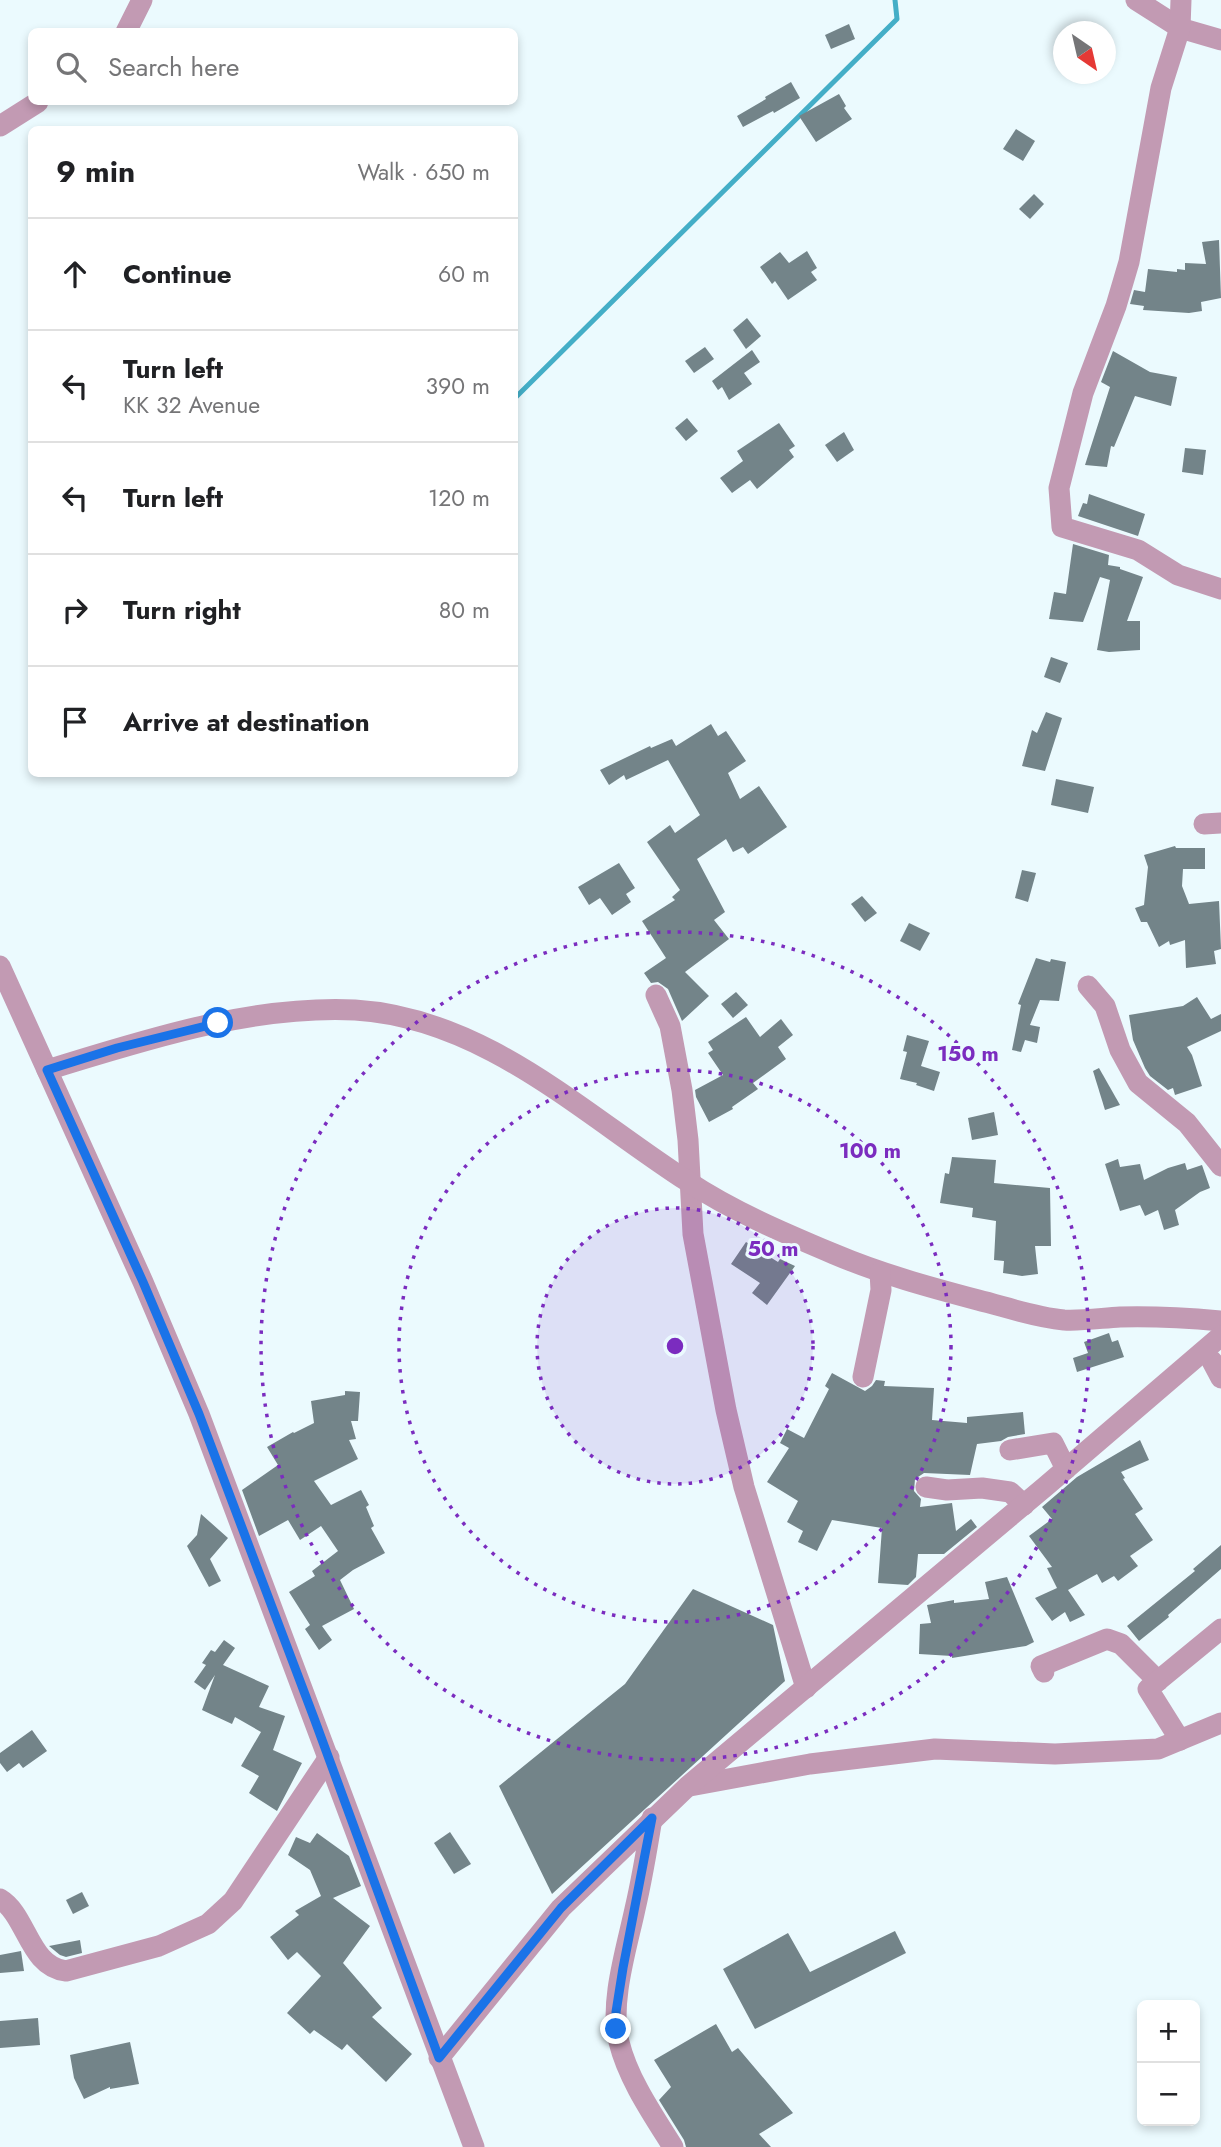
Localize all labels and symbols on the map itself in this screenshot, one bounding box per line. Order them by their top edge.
north arrow [1053,21,1116,84]
route start [202,1007,233,1038]
text: 150 m [937,1039,999,1069]
text: 100 m [839,1136,901,1166]
text: 50 m [748,1234,798,1264]
centre of rings [663,1334,687,1358]
route end [600,2013,631,2044]

